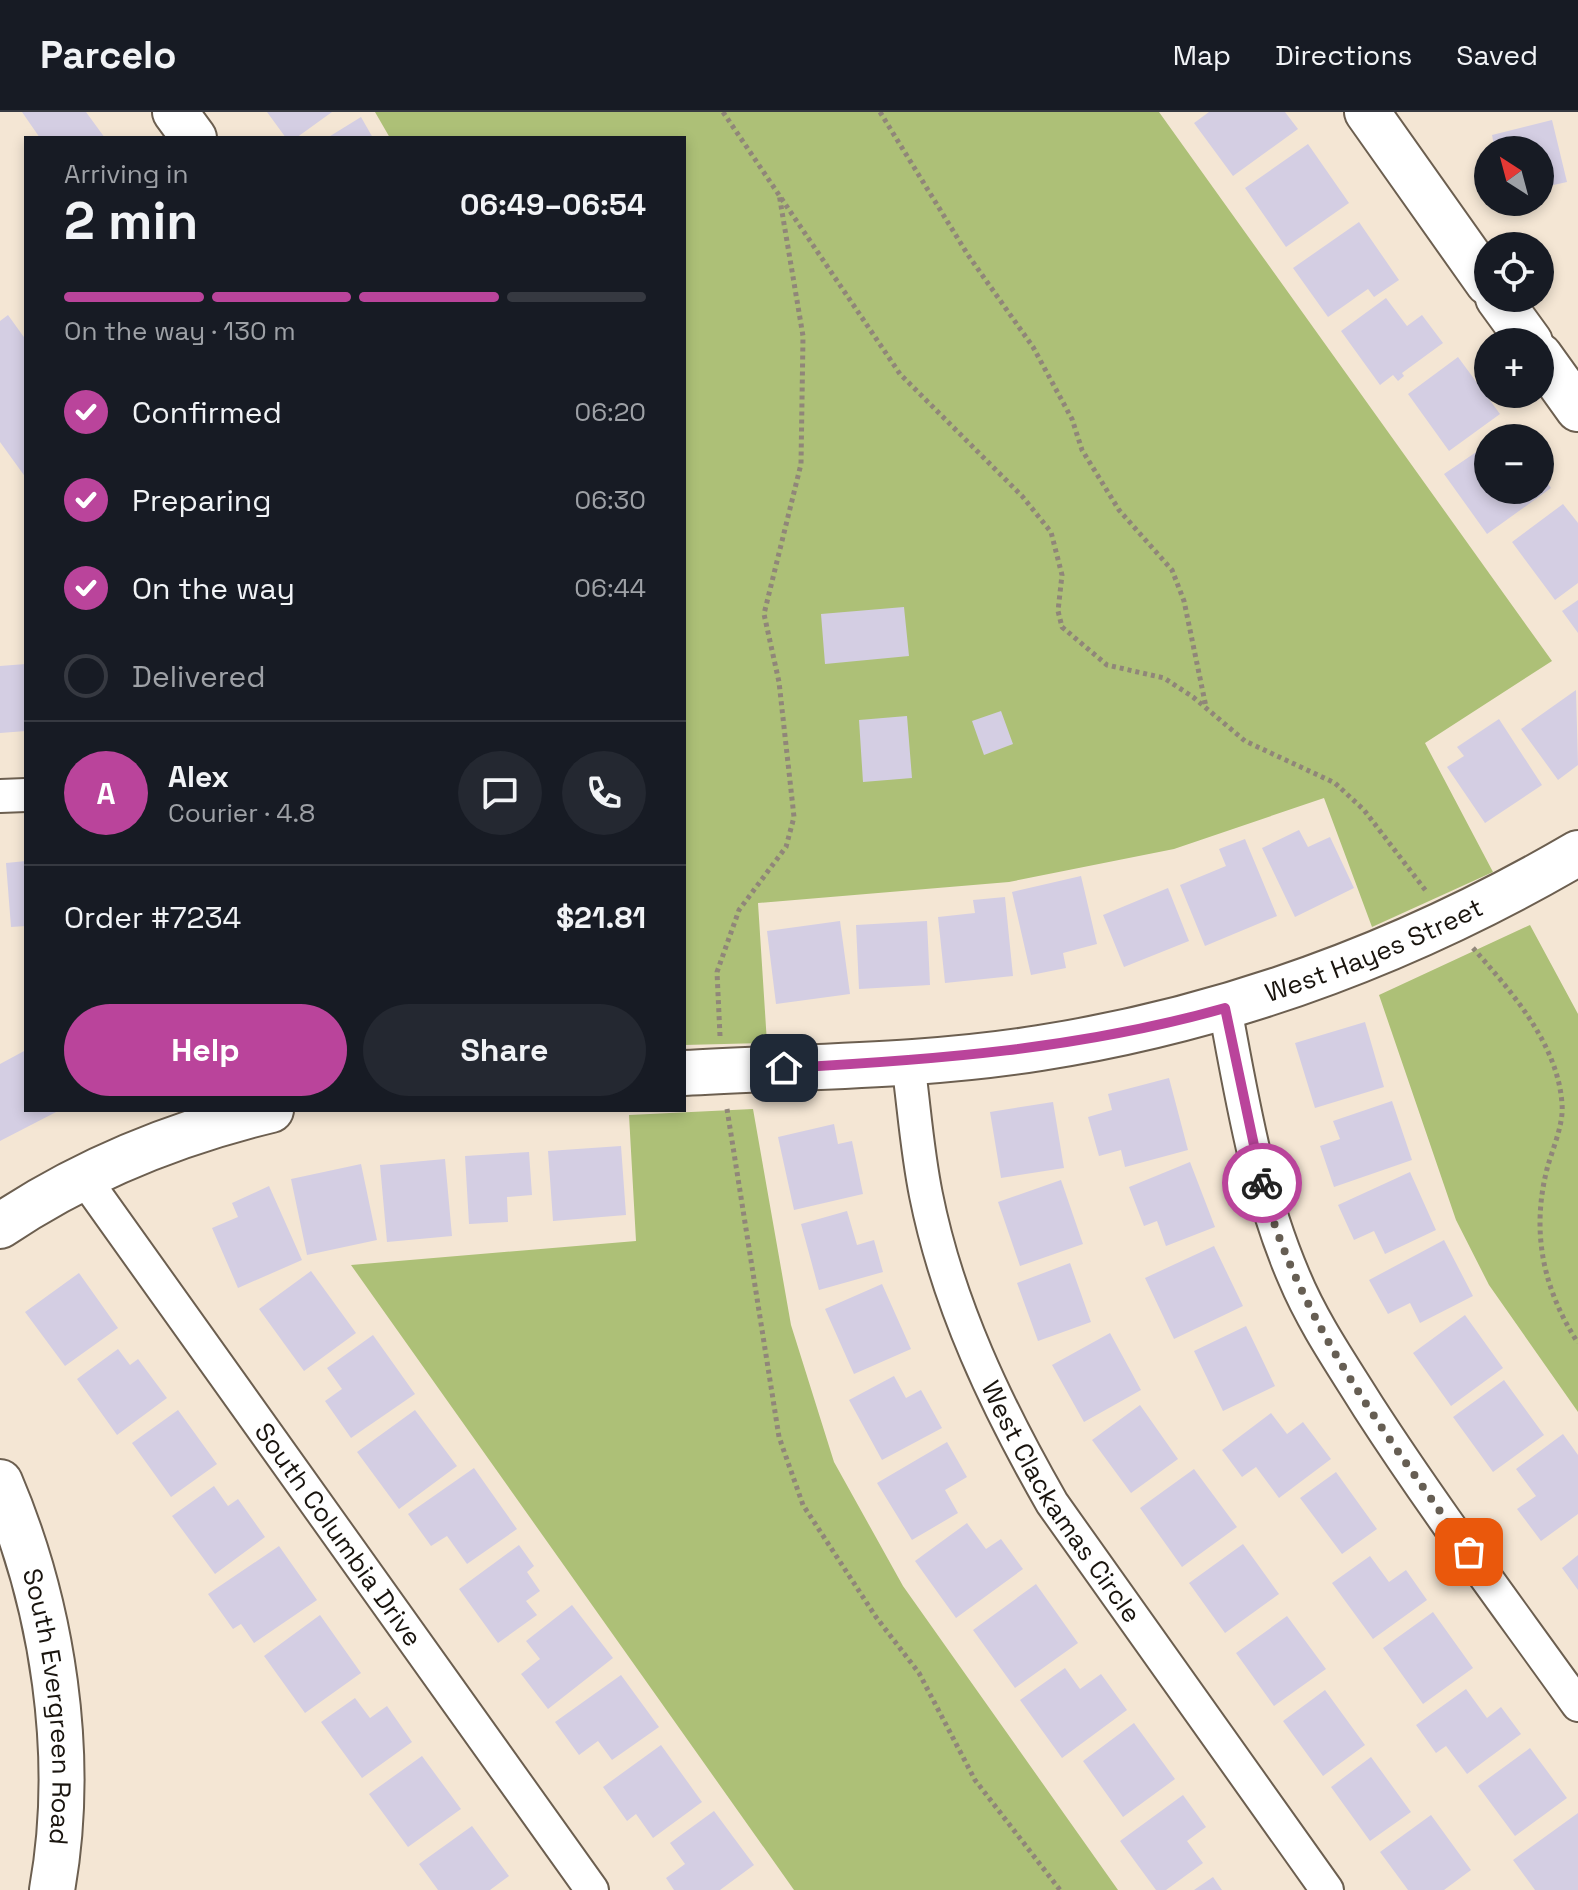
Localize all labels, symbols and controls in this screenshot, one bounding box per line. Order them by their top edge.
text: Parcelo [40,31,176,79]
text: Map [1173,37,1231,73]
text: Directions [1275,37,1412,73]
text: Saved [1456,37,1538,73]
north arrow [1474,136,1554,216]
map controls [1474,136,1554,504]
text: Arriving in [64,157,188,191]
text: 06:49–06:54 [460,185,646,224]
text: 2 min [64,188,198,254]
button: locate [1474,232,1554,312]
text: On the way · 130 m [64,314,296,348]
button: + [1474,328,1554,408]
icon: check [64,390,108,434]
text: Confirmed [132,393,282,432]
text: 06:20 [574,395,646,429]
button: − [1474,424,1554,504]
icon: check [64,478,108,522]
text: Preparing [132,481,271,520]
text: 06:30 [574,483,646,517]
icon: check [64,566,108,610]
text: On the way [132,569,295,608]
text: 06:44 [574,571,646,605]
text: Delivered [132,657,266,696]
button: chat [458,751,542,835]
button: phone [562,751,646,835]
text: Alex [168,757,229,796]
text: A [96,774,116,813]
text: Courier · 4.8 [168,796,315,830]
street label: West Hayes Street [1261,890,1489,1010]
text: Order #7234 [64,898,241,937]
text: $21.81 [556,898,646,937]
button: Help [64,1004,347,1096]
button: Share [363,1004,646,1096]
pin [750,1034,818,1102]
icon: home [762,1046,806,1090]
courier [1222,1143,1302,1223]
icon: bike [1240,1161,1284,1205]
street label: West Clackamas Circle [974,1375,1149,1630]
street label: South Columbia Drive [247,1416,430,1653]
pin [1435,1518,1503,1586]
icon: bag [1447,1530,1491,1574]
street label: South Evergreen Road [15,1565,79,1846]

